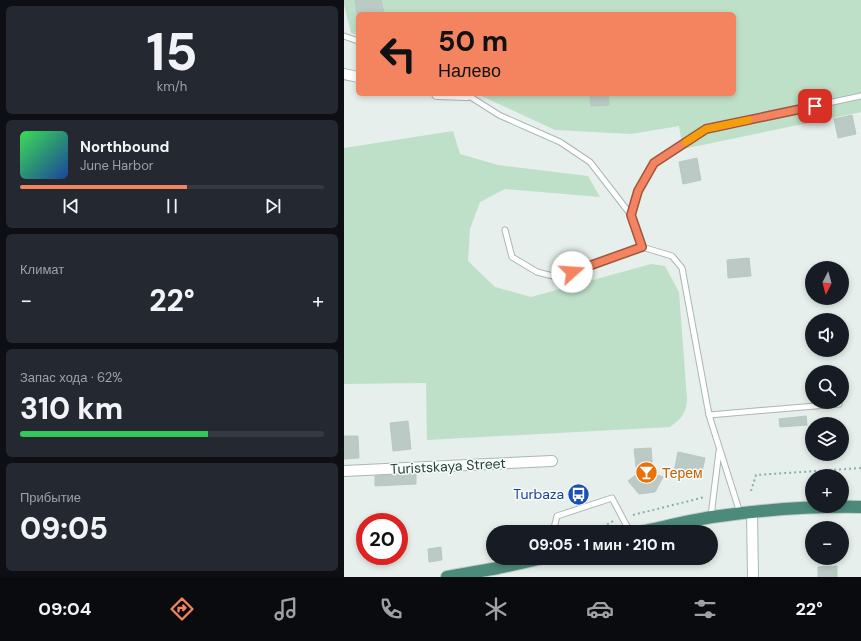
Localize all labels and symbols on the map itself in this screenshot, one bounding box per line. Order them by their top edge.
pin [798,89,832,123]
position arrow [551,251,593,293]
north arrow [805,261,849,305]
street label: Turistskaya Street [390,454,506,478]
bar icon: Терем [634,460,660,486]
place label: Терем [662,464,703,482]
bus stop icon: Turbaza [566,481,592,507]
place label: Turbaza [513,485,564,503]
speed limit sign: 20 [356,513,408,565]

